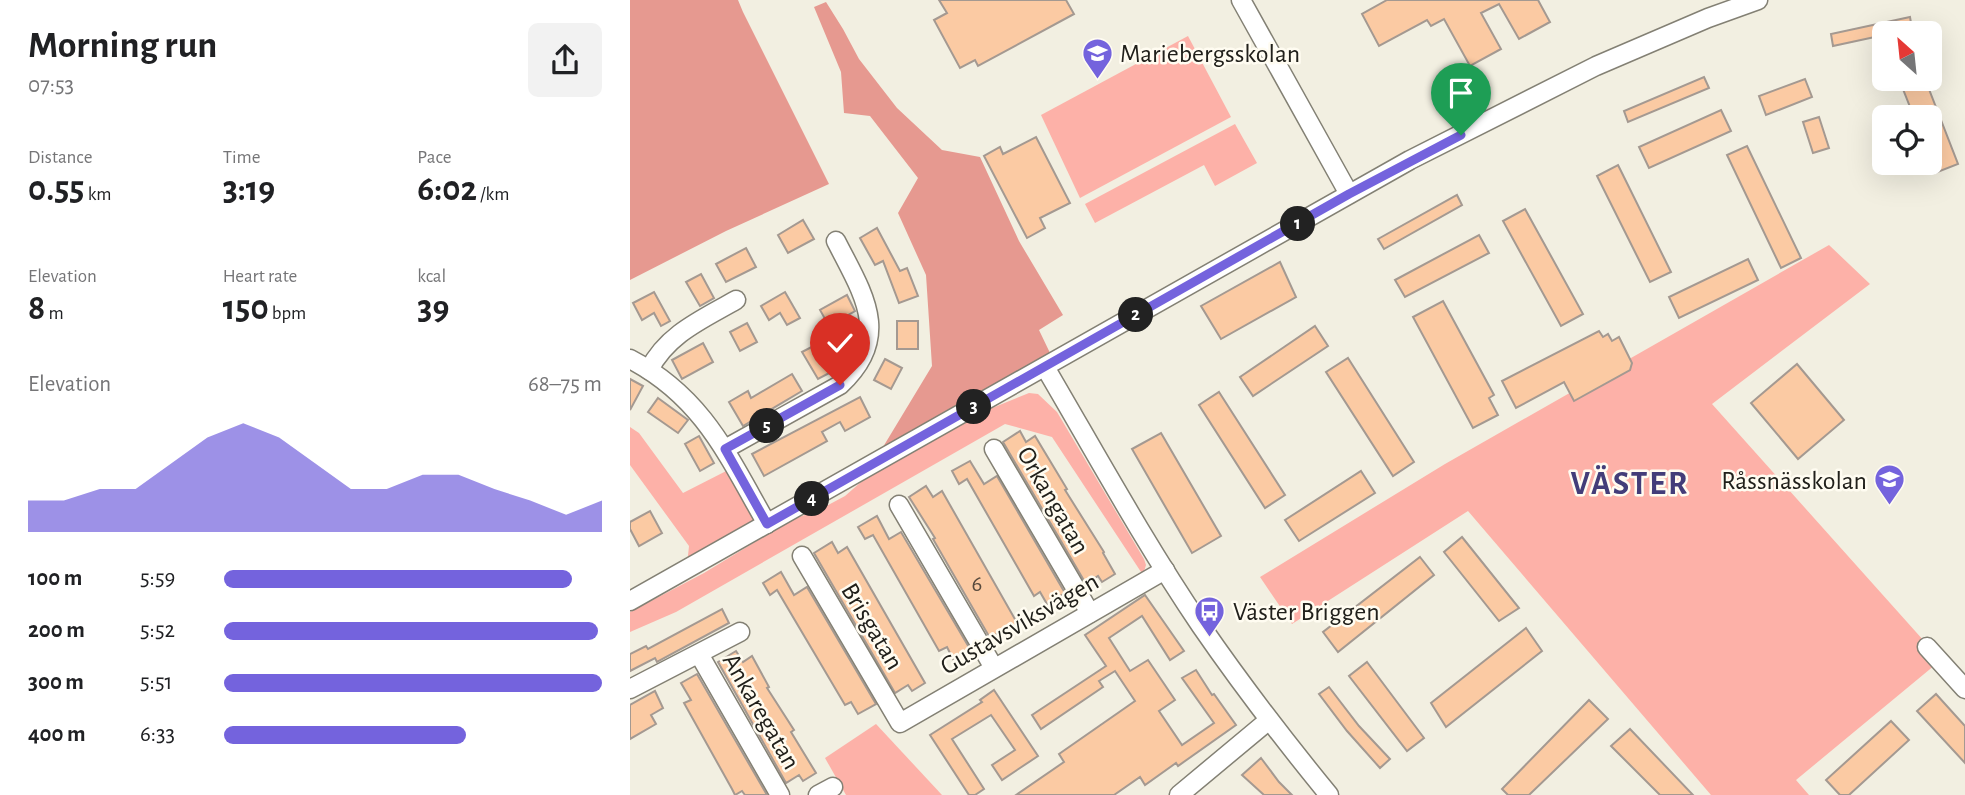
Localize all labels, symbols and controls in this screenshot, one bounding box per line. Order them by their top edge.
north arrow [1872,21,1942,91]
map controls [1872,21,1942,175]
button: share [528,23,602,97]
text: Morning run [28,27,217,65]
school or university icon: Mariebergsskolan [1080,36,1114,80]
place label: Mariebergsskolan [1120,41,1300,67]
pin [1431,63,1491,135]
text: 07:53 [28,74,74,97]
icon: arrive [1442,74,1480,112]
button: locate [1872,105,1942,175]
text: Distance [28,148,92,167]
text: Time [223,148,261,167]
text: Pace [417,148,452,167]
text: 0.55 [28,172,85,207]
text: 3:19 [223,172,275,207]
text: 6:02 [417,172,477,207]
text: km [85,185,112,204]
text: /km [477,185,509,204]
pin: 1 [1280,206,1316,242]
text: 1 [1294,214,1301,233]
text: Elevation [28,267,97,286]
text: Heart rate [223,267,297,286]
text: kcal [417,267,446,286]
text: 8 [28,291,45,326]
text: 150 [223,291,269,326]
text: 39 [417,291,449,326]
pin: 2 [1119,298,1154,332]
text: m [45,304,64,323]
text: bpm [269,304,306,323]
text: 2 [1131,305,1140,324]
pin [810,313,870,385]
icon: check [821,324,859,362]
text: Elevation [28,373,111,396]
text: 68–75 m [528,373,602,396]
pin: 3 [956,390,992,424]
text: 3 [969,397,978,416]
pin: 5 [750,408,784,444]
text: 5 [762,416,771,435]
street label: Orkangatan [1012,442,1094,559]
school or university icon: Råssnässkolan [1873,463,1907,507]
district label: VÄSTER [1571,465,1689,501]
place label: Råssnässkolan [1721,468,1867,494]
pin: 4 [794,482,830,516]
text: 4 [807,489,816,508]
text: 100 m [28,567,82,590]
text: 5:59 [140,567,175,590]
street label: Gustavsviksvägen [936,568,1103,680]
house number: 6 [972,573,982,596]
street label: Brisgatan [836,579,908,674]
bus stop icon: Väster Briggen [1193,594,1227,638]
place label: Väster Briggen [1233,599,1380,625]
text: 200 m [28,619,85,642]
text: 5:52 [140,619,175,642]
street label: Ankaregatan [718,649,805,774]
text: 300 m [28,671,84,694]
text: 5:51 [140,671,172,694]
text: 400 m [28,723,86,746]
text: 6:33 [140,723,175,746]

